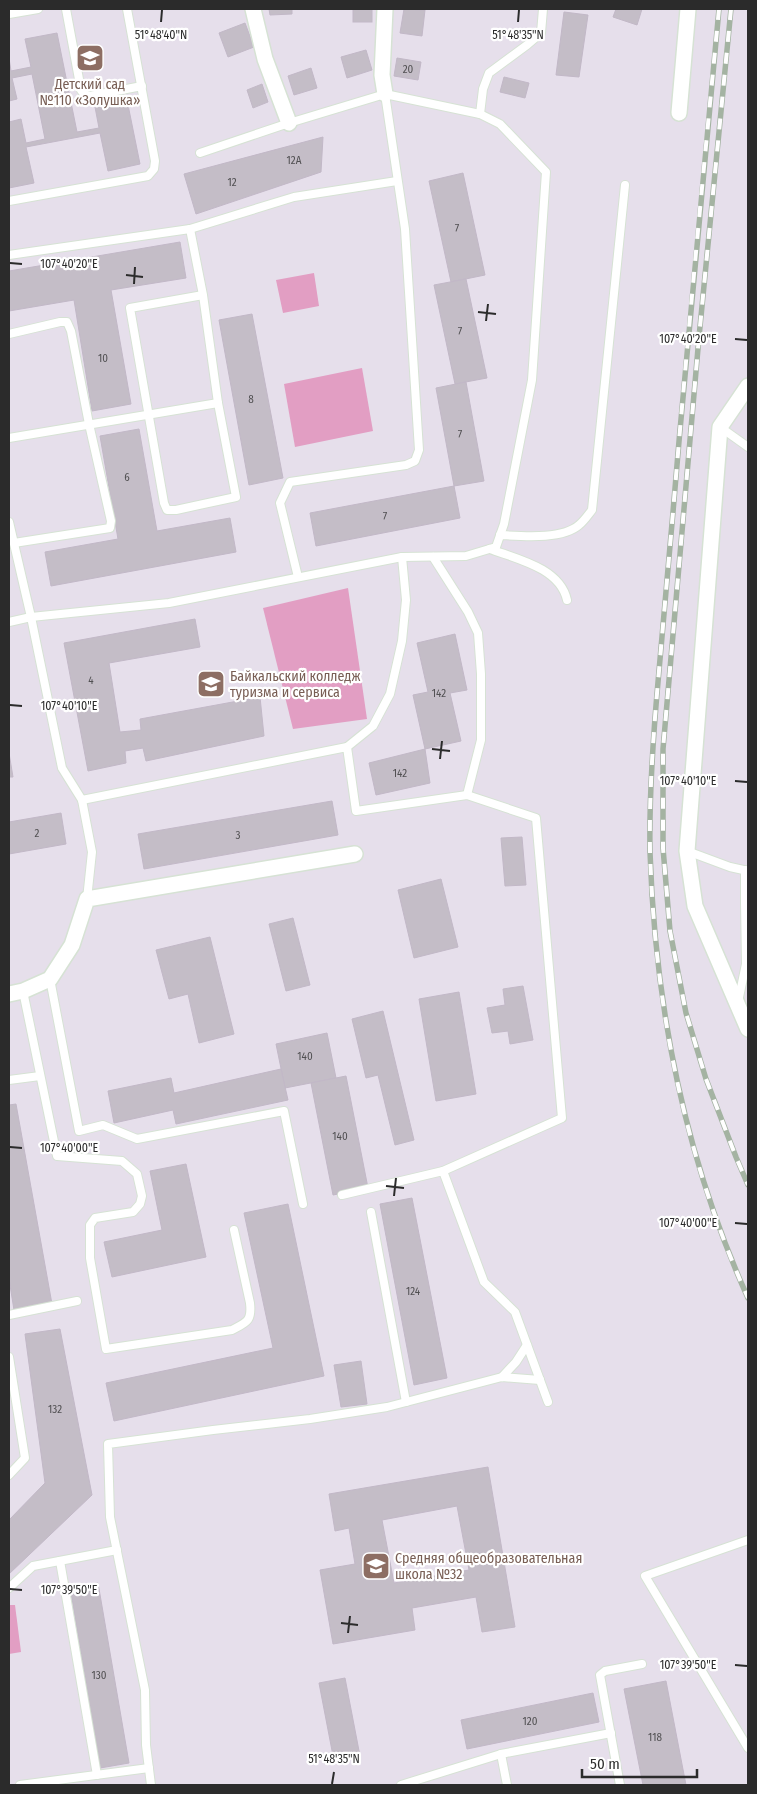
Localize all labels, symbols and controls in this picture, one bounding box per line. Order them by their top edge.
text: 51°48'40"N [135,28,187,42]
text: 51°48'35"N [492,28,544,42]
school or university icon: Детский сад №110 «Золушка» [75,43,105,73]
house number: 20 [403,63,414,76]
place label: Детский сад №110 «Золушка» [40,76,140,109]
house number: 12А [287,154,302,167]
house number: 12 [227,176,237,189]
house number: 7 [455,222,460,235]
text: 107°40'20"E [40,257,98,271]
house number: 7 [458,325,463,338]
text: 107°40'20"E [659,332,717,346]
house number: 10 [98,352,108,365]
house number: 8 [248,393,254,406]
house number: 7 [458,428,463,441]
house number: 6 [124,471,130,484]
house number: 7 [383,510,388,523]
place label: Байкальский колледж туризма и сервиса [230,668,360,701]
school or university icon: Байкальский колледж туризма и сервиса [196,669,226,699]
house number: 4 [88,674,94,687]
house number: 142 [432,687,446,700]
text: 107°40'10"E [41,699,98,713]
house number: 142 [393,767,407,780]
text: 107°40'10"E [660,774,717,788]
house number: 2 [35,827,40,840]
house number: 3 [236,829,241,842]
house number: 140 [297,1050,313,1063]
house number: 140 [332,1130,348,1143]
text: 107°40'00"E [40,1141,98,1155]
text: 107°40'00"E [659,1216,717,1230]
house number: 124 [406,1285,421,1298]
house number: 132 [48,1403,62,1416]
place label: Средняя общеобразовательная школа №32 [395,1550,582,1583]
school or university icon: Средняя общеобразовательная школа №32 [361,1551,391,1581]
text: 107°39'50"E [41,1583,98,1597]
text: 107°39'50"E [660,1658,717,1672]
house number: 130 [92,1669,107,1682]
house number: 120 [523,1715,538,1728]
house number: 118 [648,1731,662,1744]
scale bar [582,1746,697,1778]
text: 51°48'35"N [308,1752,360,1766]
text: 50 m [590,1755,620,1773]

